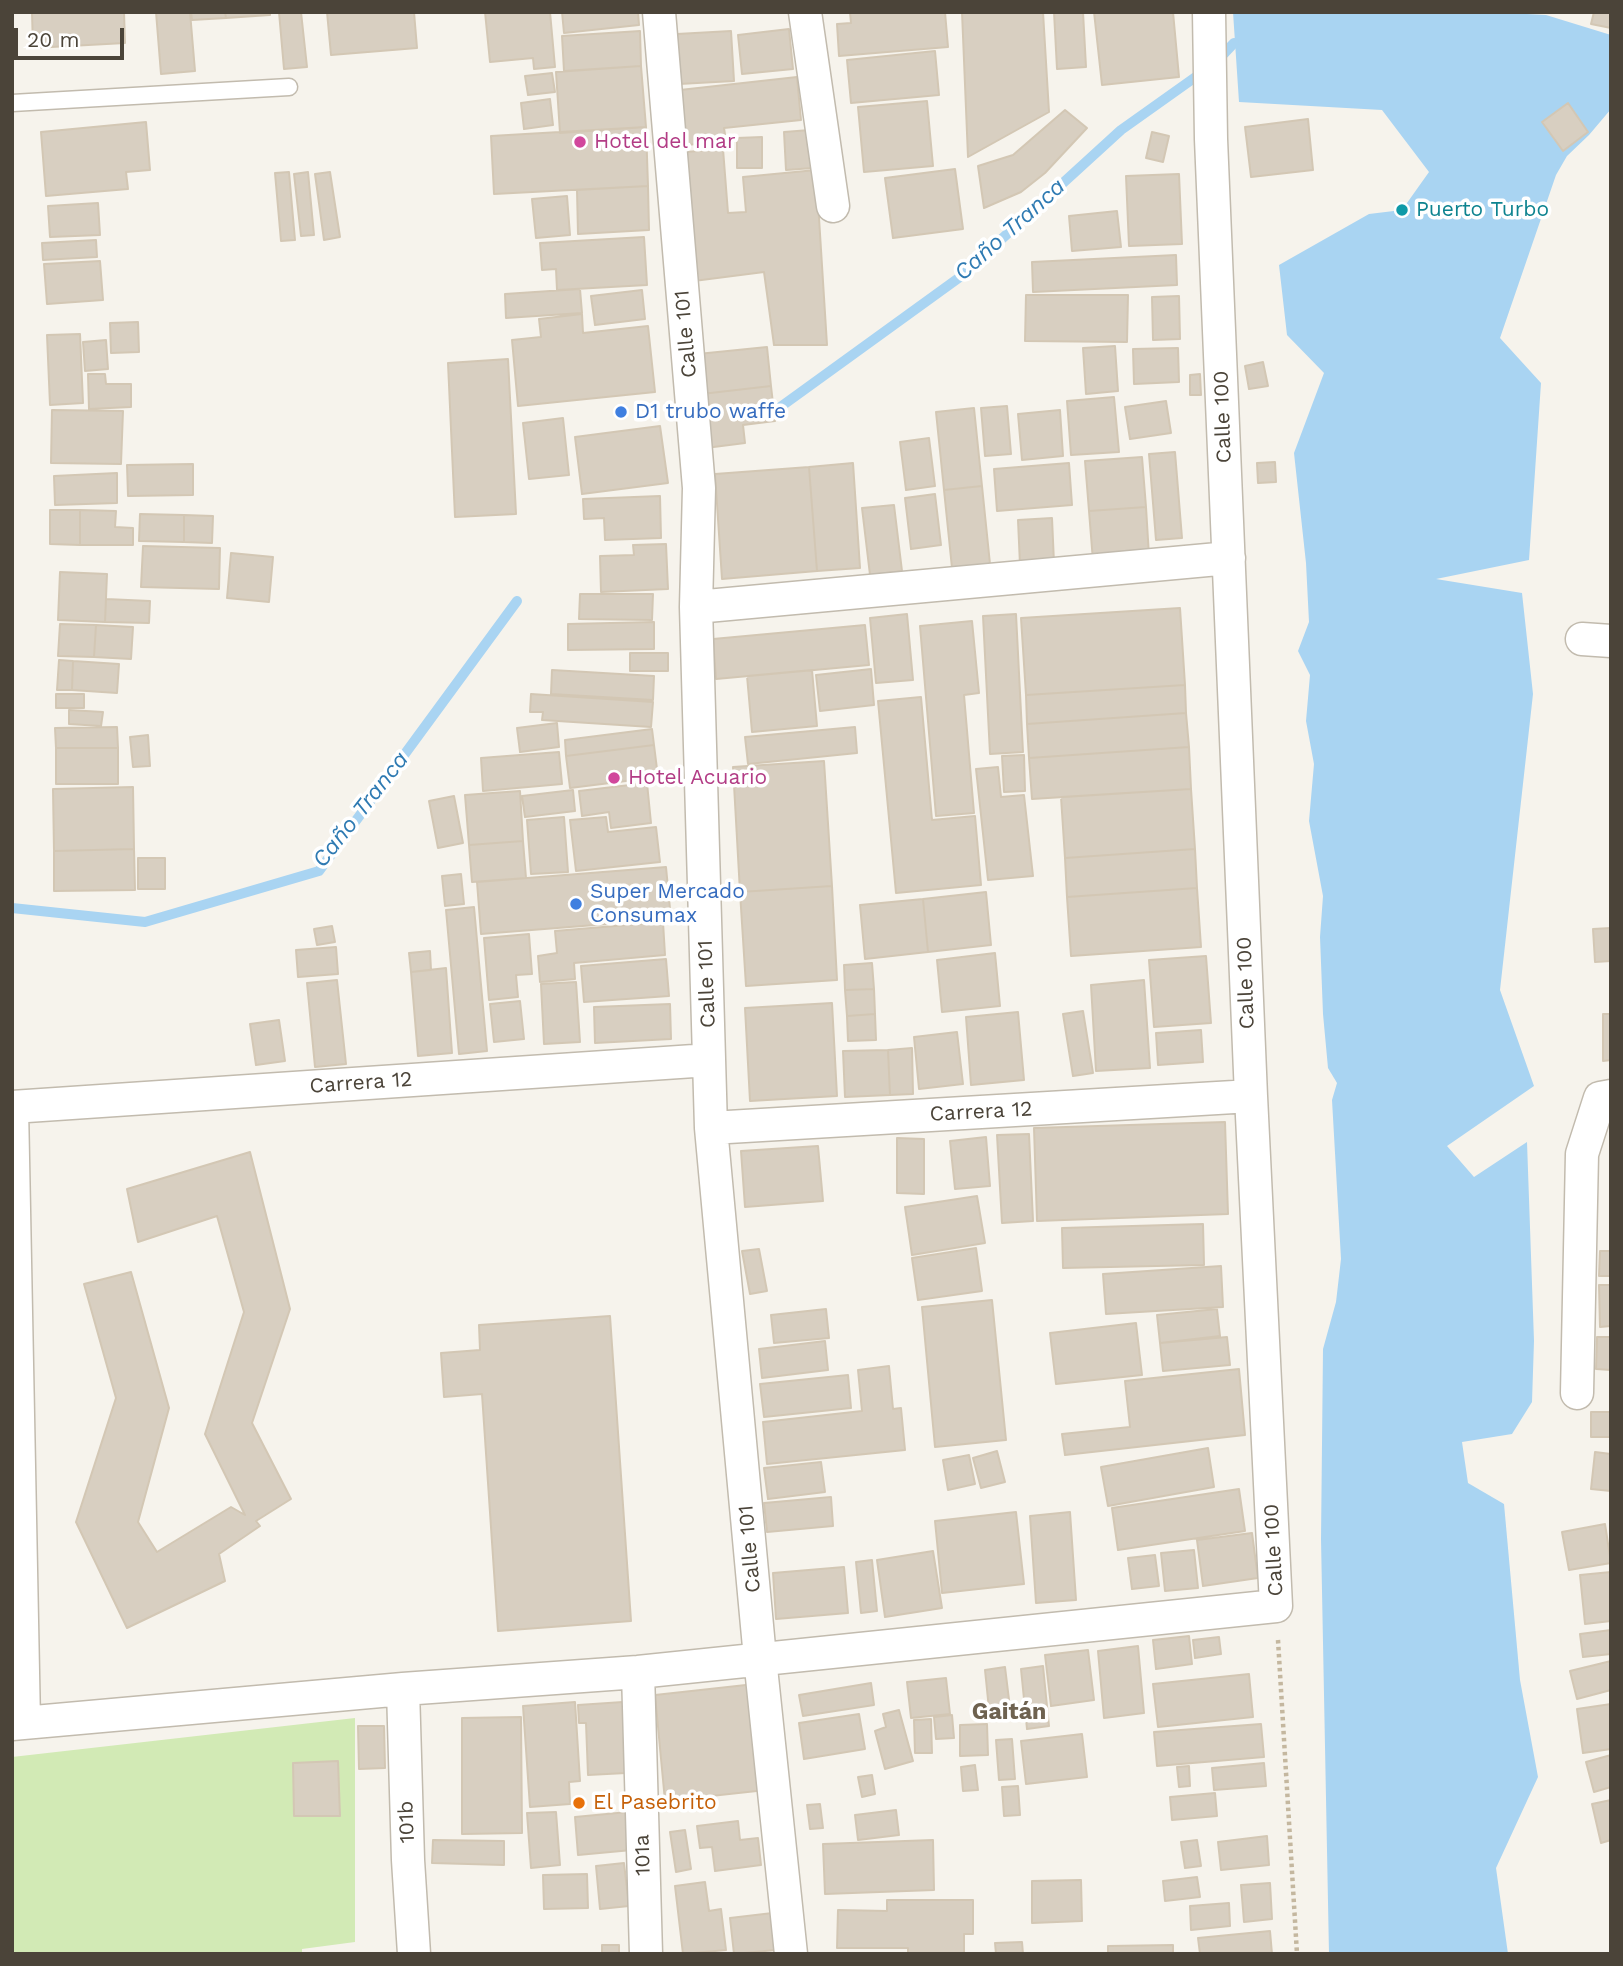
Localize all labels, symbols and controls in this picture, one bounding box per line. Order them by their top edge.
scale bar [18,14,128,58]
text: 20 m [27,27,79,52]
place label: Hotel del mar [594,129,735,155]
marker: Hotel del mar [572,134,588,150]
water label: Caño Tranca [949,173,1071,287]
place label: Puerto Turbo [1416,197,1549,223]
marker: Puerto Turbo [1394,202,1410,218]
street label: Calle 101 [670,289,702,379]
street label: Calle 100 [1209,370,1237,464]
place label: D1 trubo waffe [635,399,786,425]
marker: D1 trubo waffe [613,404,629,420]
water label: Caño Tranca [307,747,415,873]
place label: Hotel Acuario [628,765,767,791]
marker: Hotel Acuario [606,770,622,786]
place label: Super Mercado Consumax [590,879,745,929]
marker: Super Mercado Consumax [568,896,584,912]
street label: Calle 100 [1232,936,1260,1030]
street label: Calle 101 [693,940,721,1028]
street label: Carrera 12 [309,1067,413,1099]
street label: Carrera 12 [929,1097,1033,1127]
street label: Calle 100 [1259,1503,1289,1597]
street label: Calle 101 [734,1504,766,1594]
district label: Gaitán [972,1698,1046,1726]
place label: El Pasebrito [593,1790,717,1816]
marker: El Pasebrito [571,1795,587,1811]
street label: 101b [394,1800,420,1844]
street label: 101a [630,1834,656,1876]

